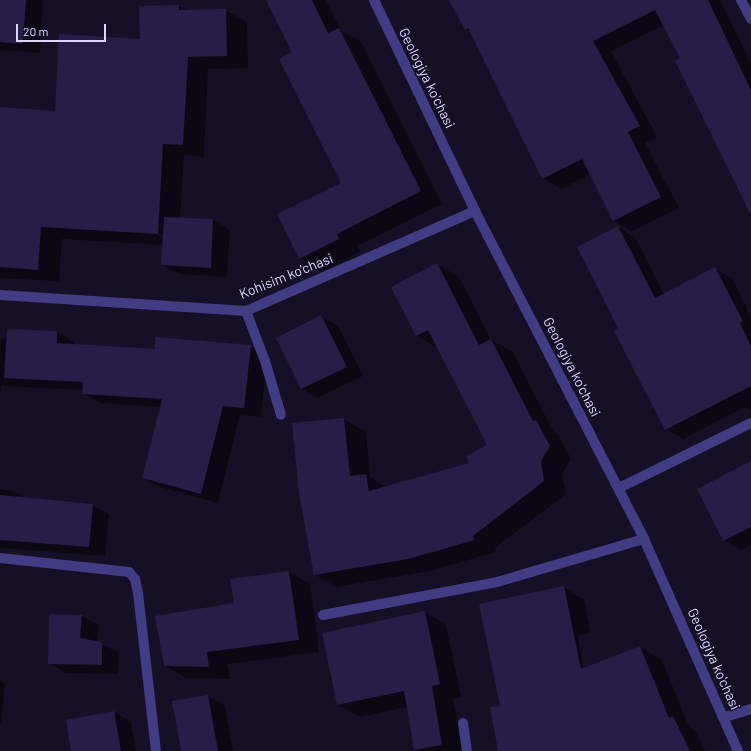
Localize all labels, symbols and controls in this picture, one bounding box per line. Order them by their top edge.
scale bar [18,16,108,42]
text: 20 m [23,24,49,38]
street label: Geologiya ko'chasi [395,25,459,131]
street label: Kohisim ko'chasi [237,250,335,302]
street label: Geologiya ko'chasi [540,314,604,420]
street label: Geologiya ko'chasi [684,606,744,712]

